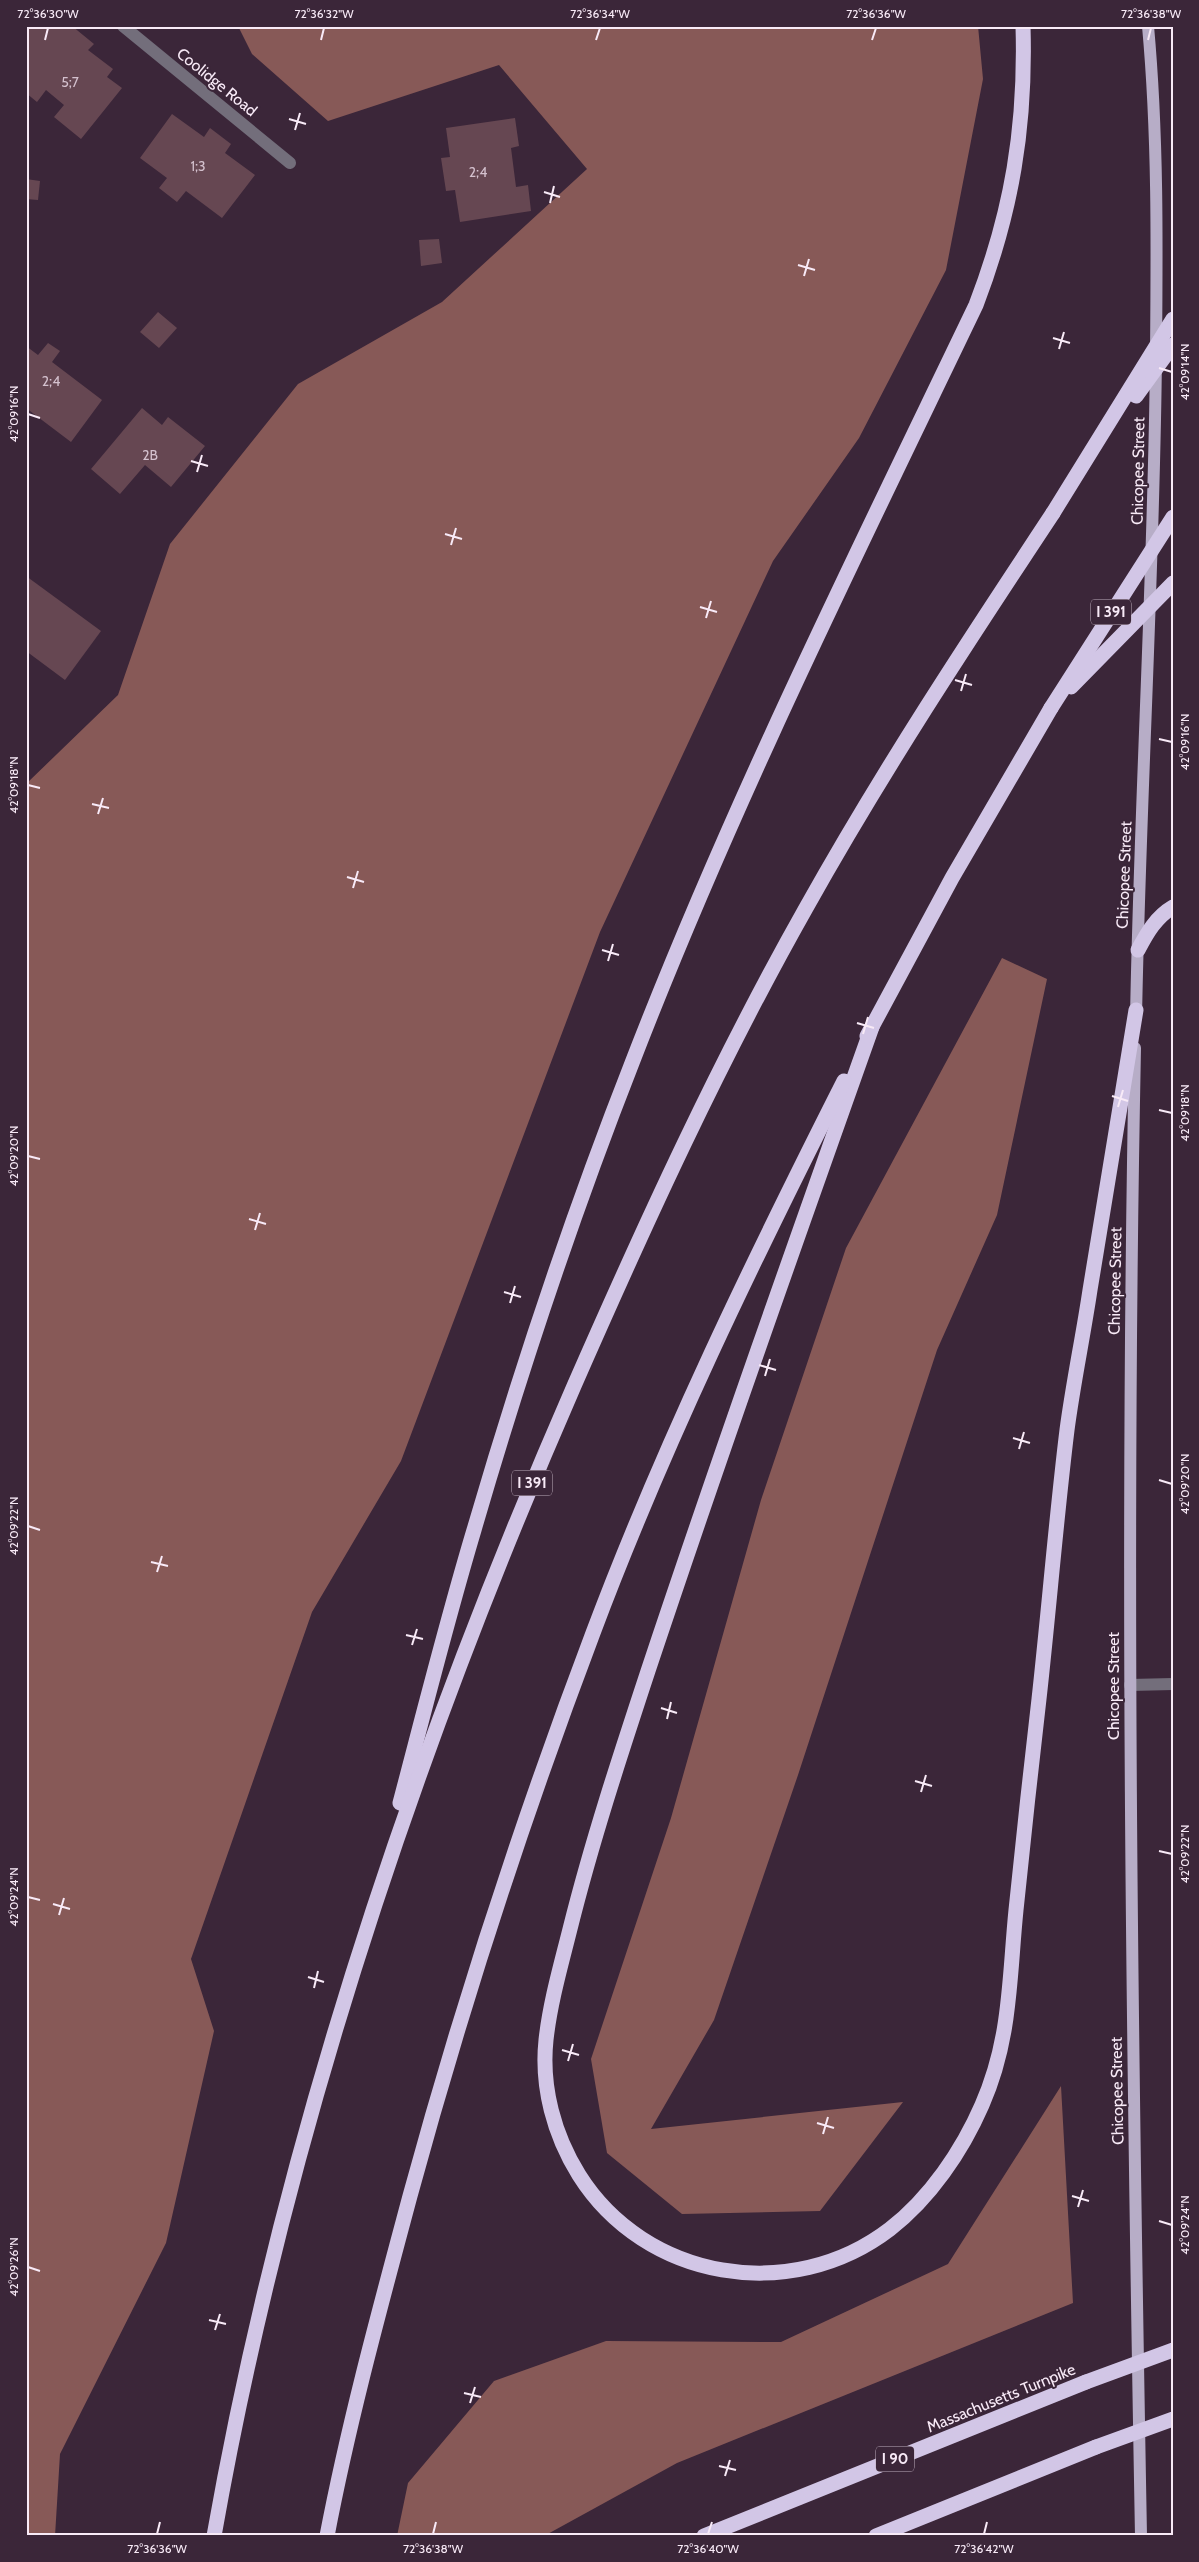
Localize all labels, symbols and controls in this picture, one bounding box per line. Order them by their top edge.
text: 72°36'30"W [17,6,79,21]
text: 72°36'32"W [294,6,354,21]
text: 72°36'34"W [570,6,630,21]
text: 72°36'36"W [846,6,907,21]
text: 72°36'38"W [1121,6,1182,21]
street label: Coolidge Road [173,44,261,120]
house number: 5;7 [61,73,79,91]
house number: 1;3 [190,157,206,175]
house number: 2;4 [469,163,487,181]
text: 42°09'14"N [1177,344,1192,401]
house number: 2;4 [42,372,60,390]
text: 42°09'16"N [6,385,21,443]
street label: Chicopee Street [1128,416,1148,525]
house number: 2B [142,446,158,464]
road number: I 391 [1091,600,1131,624]
text: 42°09'16"N [1177,713,1192,771]
text: 42°09'18"N [6,756,21,814]
street label: Chicopee Street [1113,820,1135,929]
text: 42°09'18"N [1177,1084,1192,1142]
text: 42°09'20"N [6,1126,21,1186]
street label: Chicopee Street [1105,1226,1125,1335]
text: 42°09'20"N [1177,1454,1192,1514]
road number: I 391 [512,1470,552,1496]
text: 42°09'22"N [6,1497,21,1555]
street label: Chicopee Street [1104,1631,1123,1740]
text: 42°09'22"N [1177,1825,1192,1883]
text: 42°09'24"N [6,1867,21,1927]
street label: Chicopee Street [1107,2036,1127,2145]
text: 42°09'24"N [1177,2195,1192,2255]
text: 42°09'26"N [6,2237,21,2297]
street label: Massachusetts Turnpike [924,2360,1078,2436]
road number: I 90 [876,2446,914,2472]
text: 72°36'36"W [127,2541,188,2556]
text: 72°36'38"W [403,2541,464,2556]
text: 72°36'40"W [677,2541,739,2556]
text: 72°36'42"W [954,2541,1014,2556]

